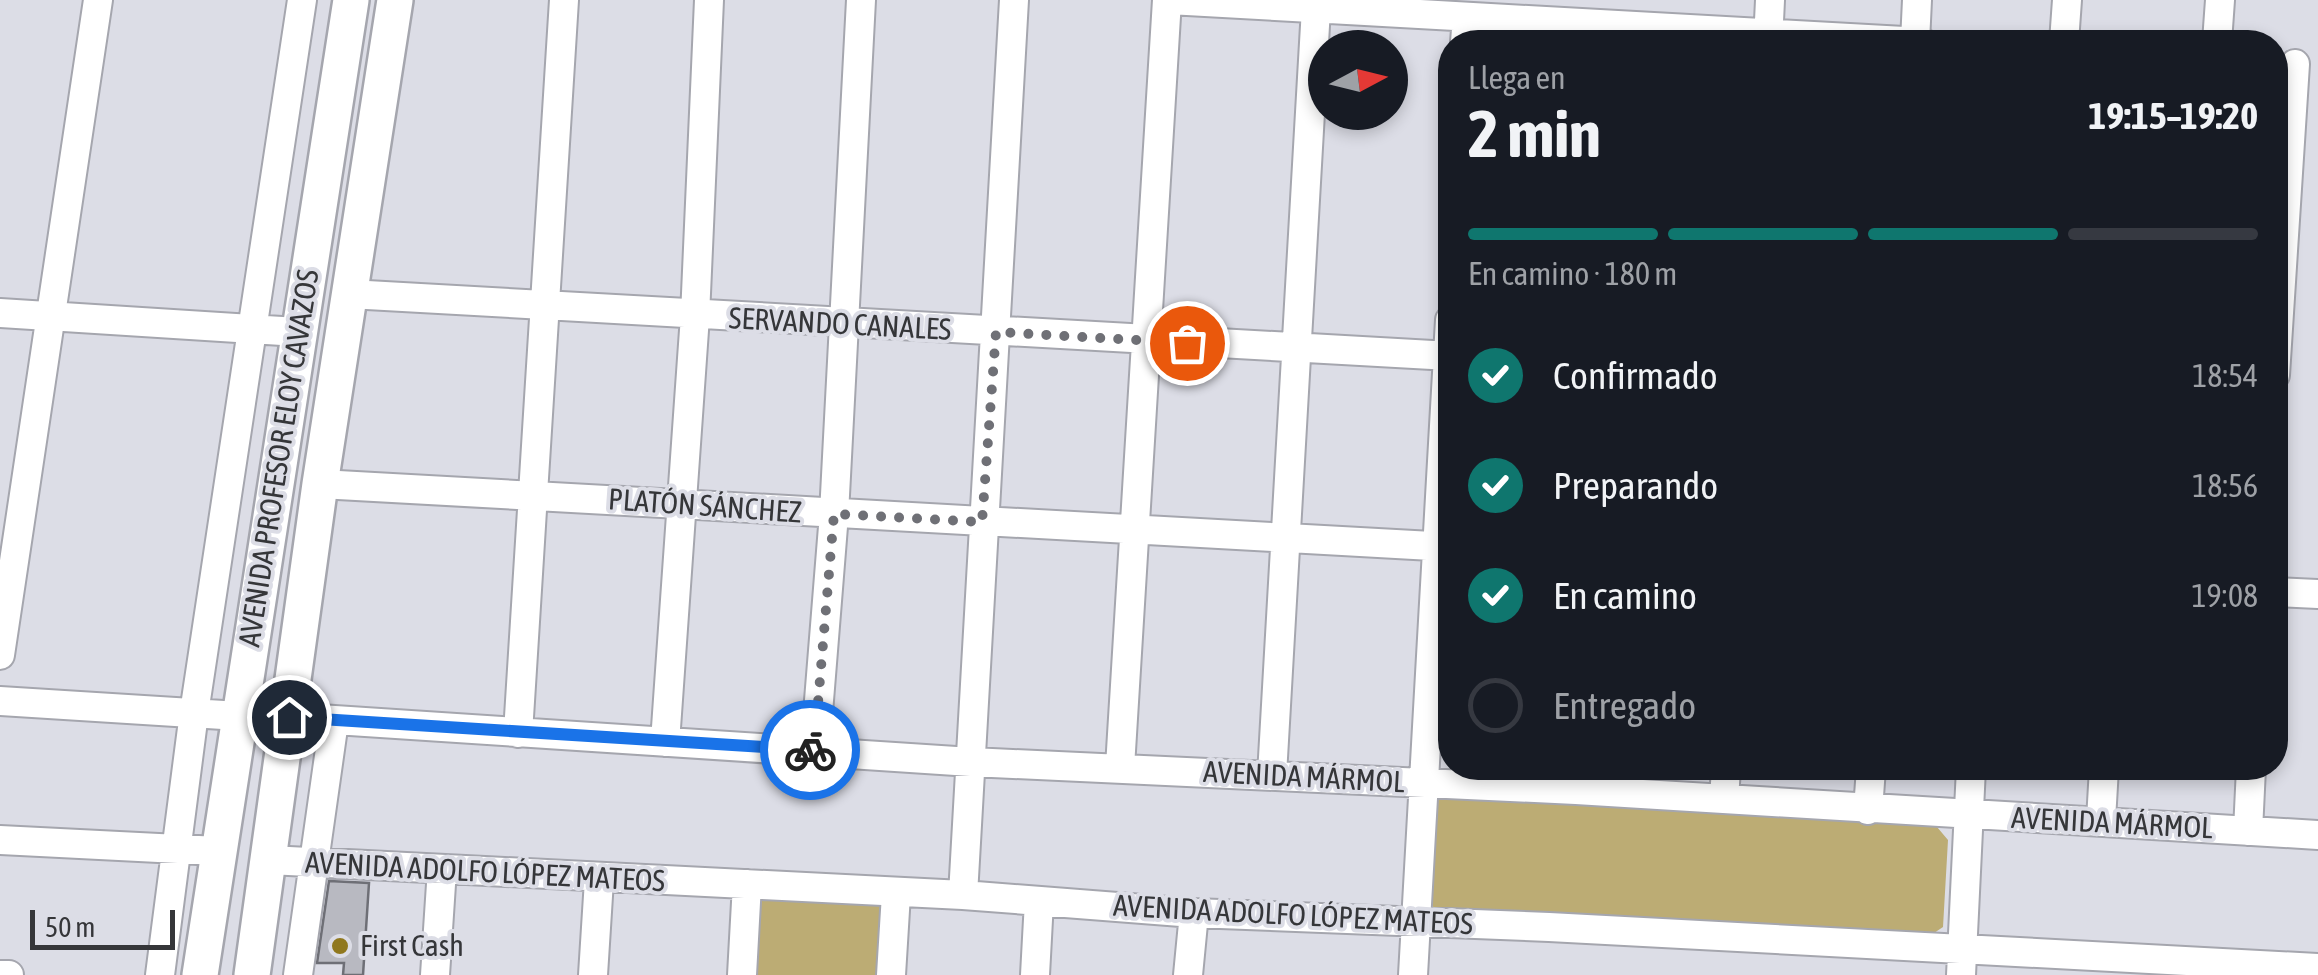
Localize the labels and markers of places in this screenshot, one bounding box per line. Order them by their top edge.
pin [1145,301,1230,386]
pin [247,675,332,760]
place label: First Cash [360,928,464,962]
marker: First Cash [329,935,351,957]

